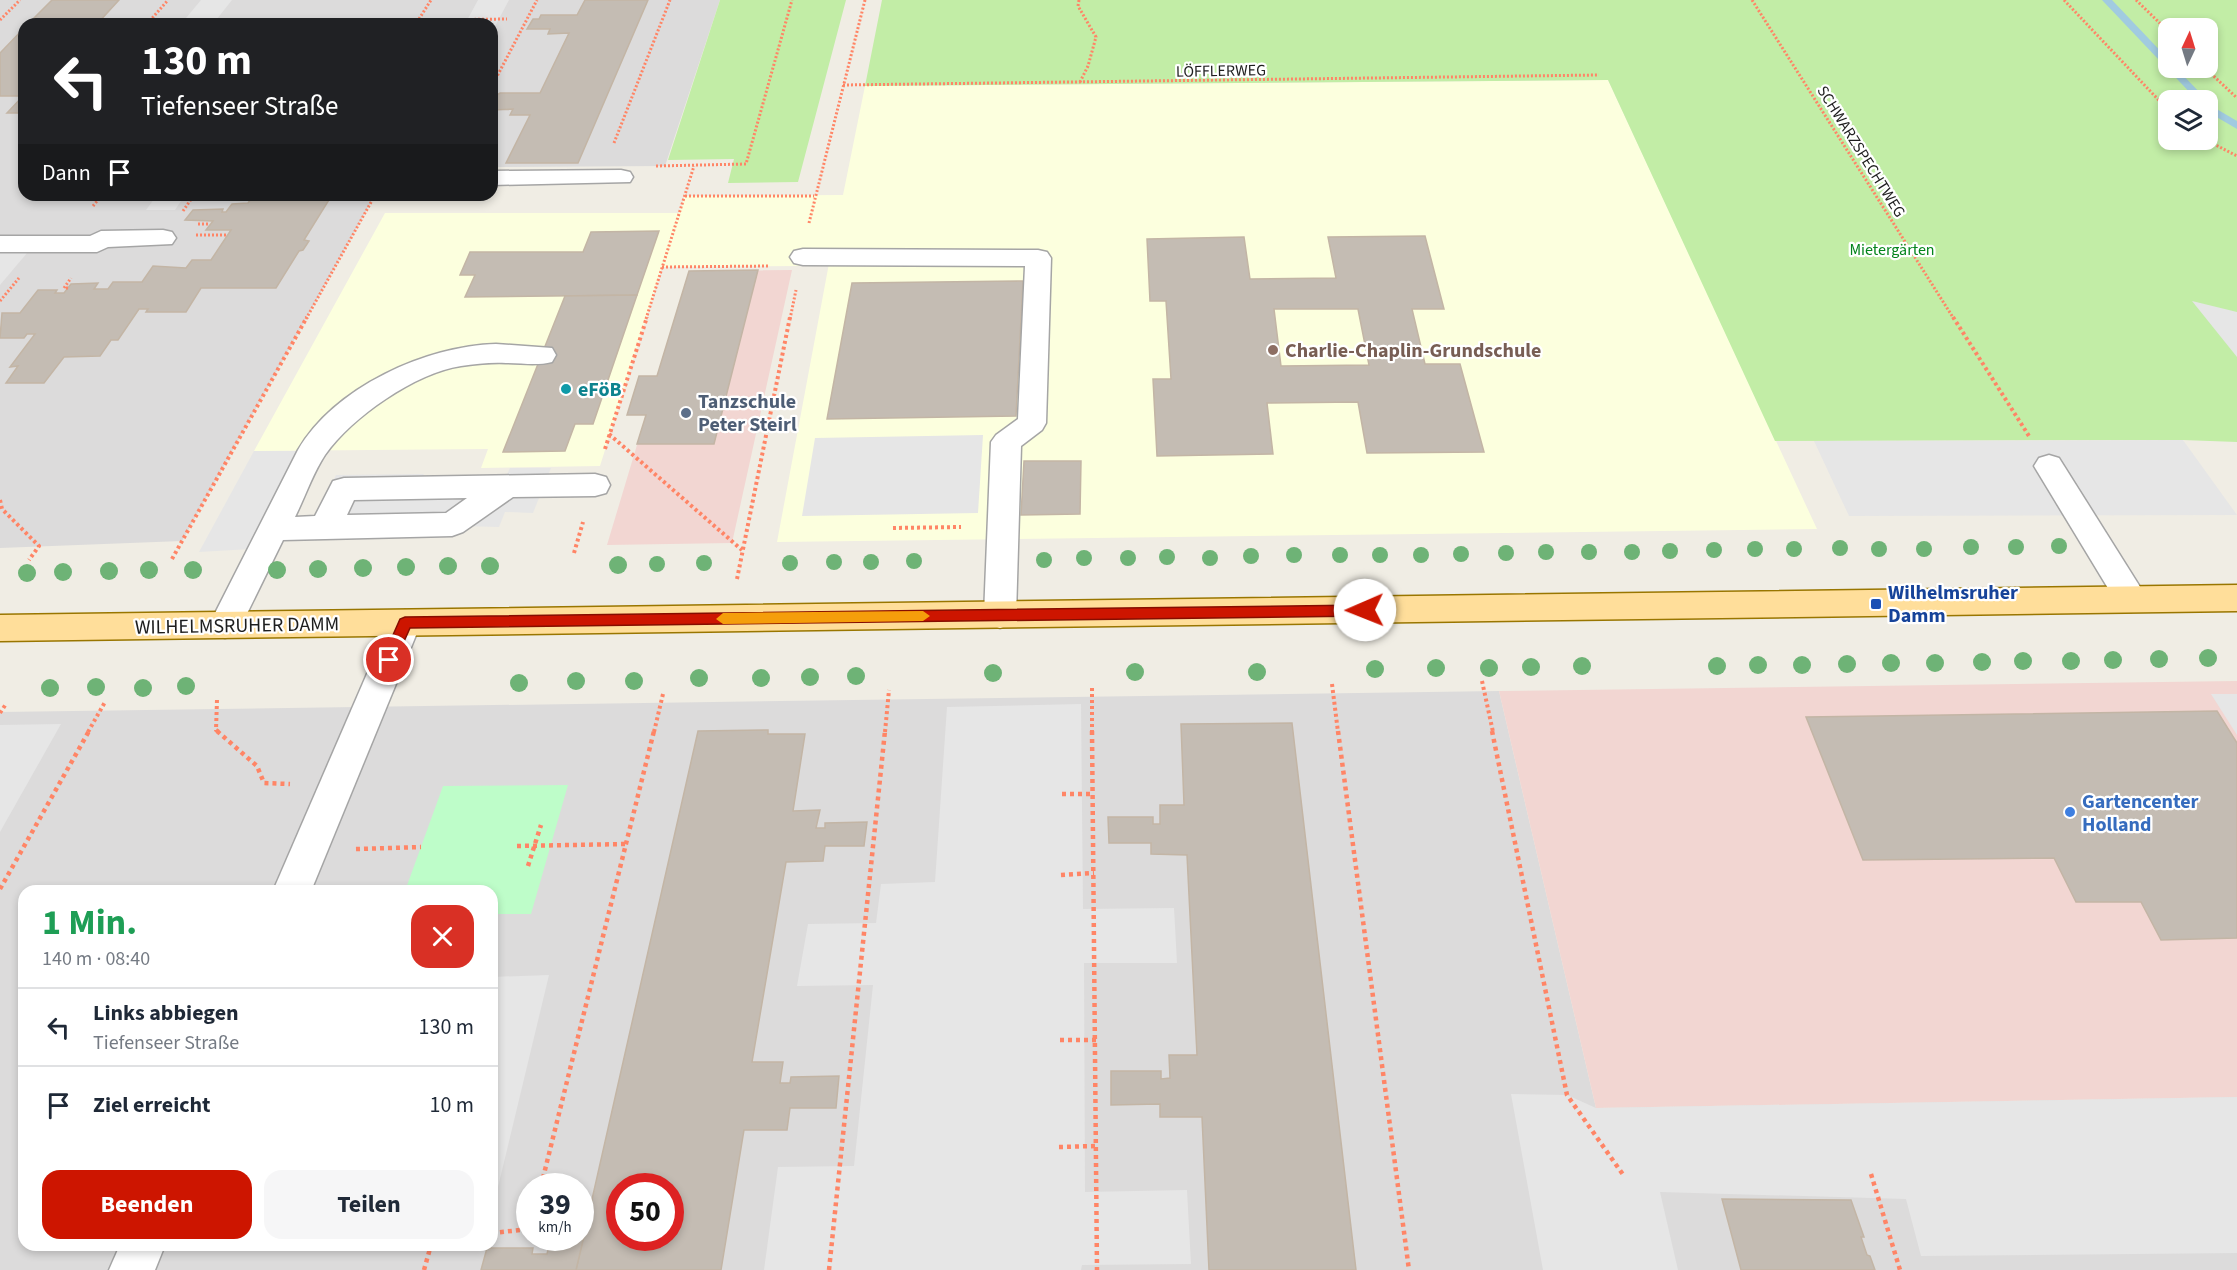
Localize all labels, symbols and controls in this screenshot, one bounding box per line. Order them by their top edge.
north arrow [2158,18,2218,78]
map controls [2158,18,2218,150]
text: 130 m [141,31,252,91]
icon: left [42,42,120,120]
street label: LÖFFLERWEG [1176,59,1266,83]
street label: SCHWARZSPECHTWEG [1812,81,1911,222]
text: Tiefenseer Straße [141,87,338,126]
button: layers [2158,90,2218,150]
icon: arrive [103,156,136,189]
text: Dann [42,157,91,189]
park label: Mietergärten [1849,239,1935,261]
place label: Charlie-Chaplin-Grundschule [1285,337,1541,365]
marker: Charlie-Chaplin-Grundschule [1266,343,1280,357]
place label: eFöB [578,376,622,404]
marker: eFöB [559,382,573,396]
place label: Tanzschule Peter Steirl [698,388,797,439]
marker: Tanzschule Peter Steirl [679,406,693,420]
position arrow [1333,578,1397,642]
place label: Wilhelmsruher Damm [1888,579,2018,630]
marker: Wilhelmsruher Damm [1869,597,1883,611]
street label: WILHELMSRUHER DAMM [135,610,339,642]
pin [363,634,414,685]
icon: arrive [372,643,405,676]
place label: Gartencenter Holland [2082,788,2199,839]
marker: Gartencenter Holland [2063,805,2077,819]
text: 1 Min. [42,897,137,948]
button: close [411,905,474,968]
text: 140 m · 08:40 [42,945,150,973]
text: Links abbiegen [93,997,239,1029]
icon: left [42,1011,75,1044]
text: 130 m [419,1011,474,1043]
text: Tiefenseer Straße [93,1029,239,1057]
icon: arrive [42,1089,75,1122]
text: Ziel erreicht [93,1089,211,1121]
text: 10 m [429,1089,474,1121]
button: Beenden [42,1170,252,1239]
button: Teilen [264,1170,474,1239]
speed limit sign: 50 [606,1173,684,1251]
text: 39 [539,1183,571,1226]
text: km/h [538,1217,572,1238]

